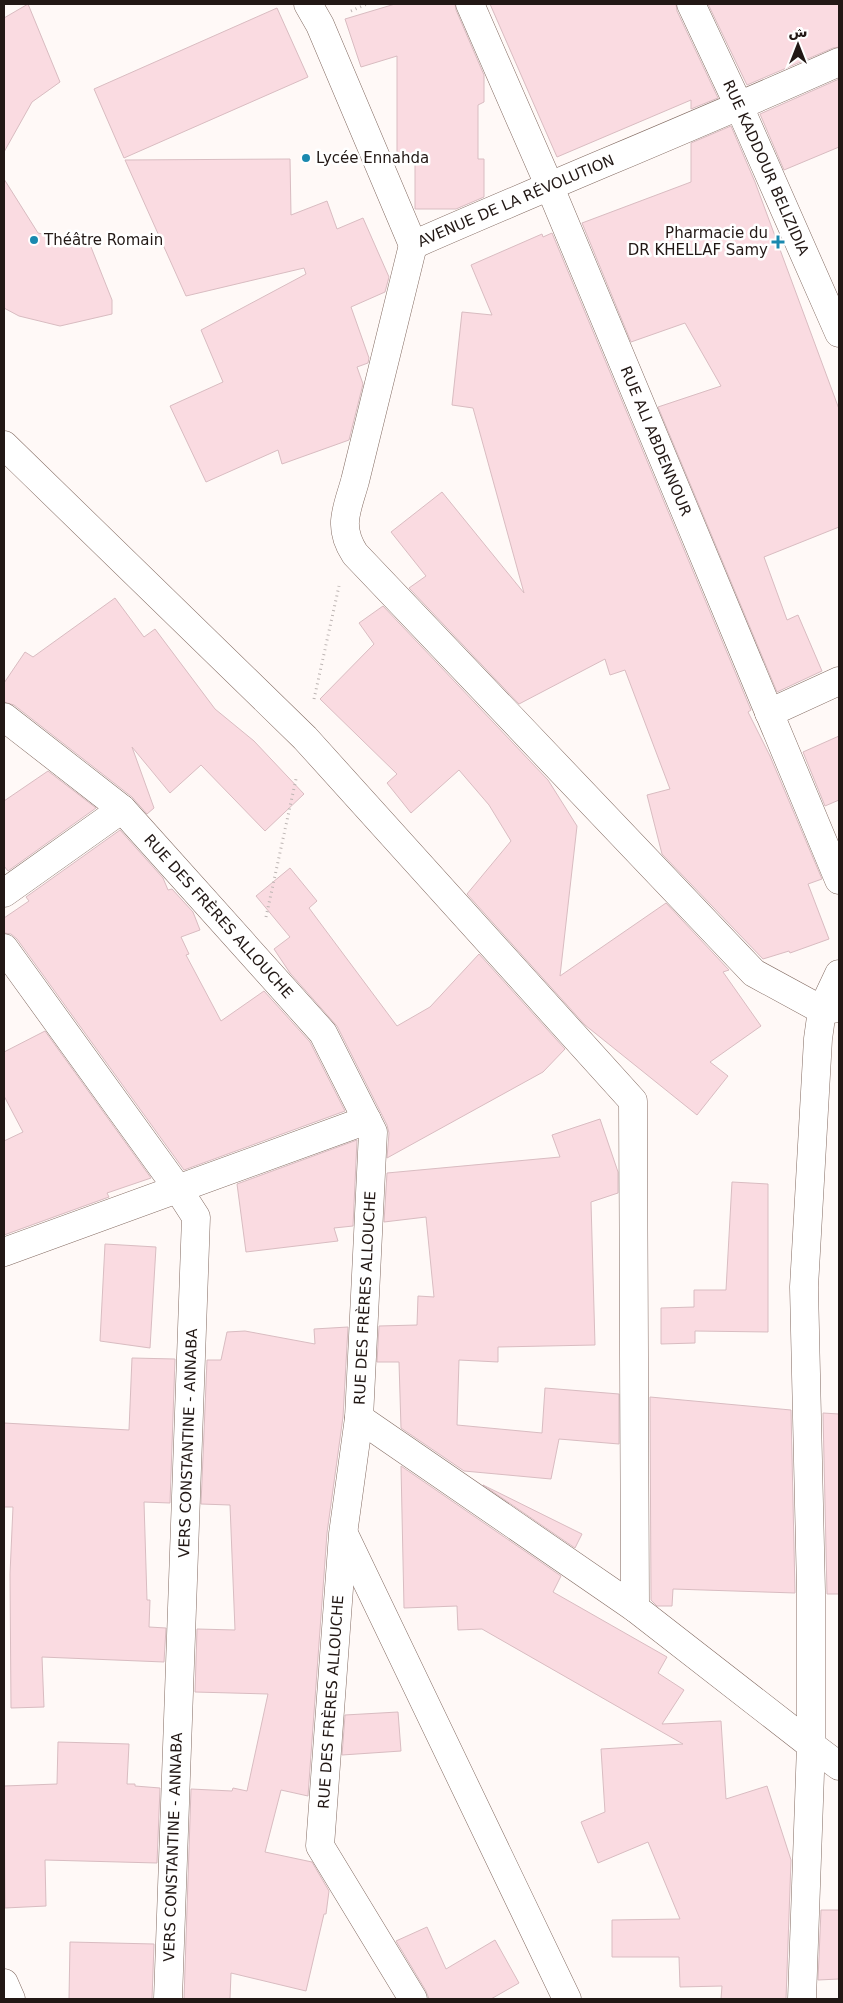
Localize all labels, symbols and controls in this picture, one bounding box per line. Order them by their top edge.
north arrow [773,20,823,70]
text: ش [788,24,808,40]
street label: RUE KADDOUR BELIZIDIA [719,77,813,259]
place label: Lycée Ennahda [316,149,429,167]
street label: AVENUE DE LA RÉVOLUTION [415,151,617,251]
marker: Lycée Ennahda [300,152,312,164]
place label: Pharmacie du DR KHELLAF Samy [628,224,768,259]
place label: Théâtre Romain [43,231,163,249]
marker: Théâtre Romain [28,234,40,246]
marker: Pharmacie du DR KHELLAF Samy [772,236,784,248]
street label: RUE ALI ABDENNOUR [617,363,695,519]
street label: RUE DES FRÈRES ALLOUCHE [140,831,297,1002]
street label: RUE DES FRÈRES ALLOUCHE [349,1191,380,1405]
street label: VERS CONSTANTINE - ANNABA [175,1327,201,1558]
street label: RUE DES FRÈRES ALLOUCHE [314,1594,347,1809]
street label: VERS CONSTANTINE - ANNABA [160,1731,186,1962]

